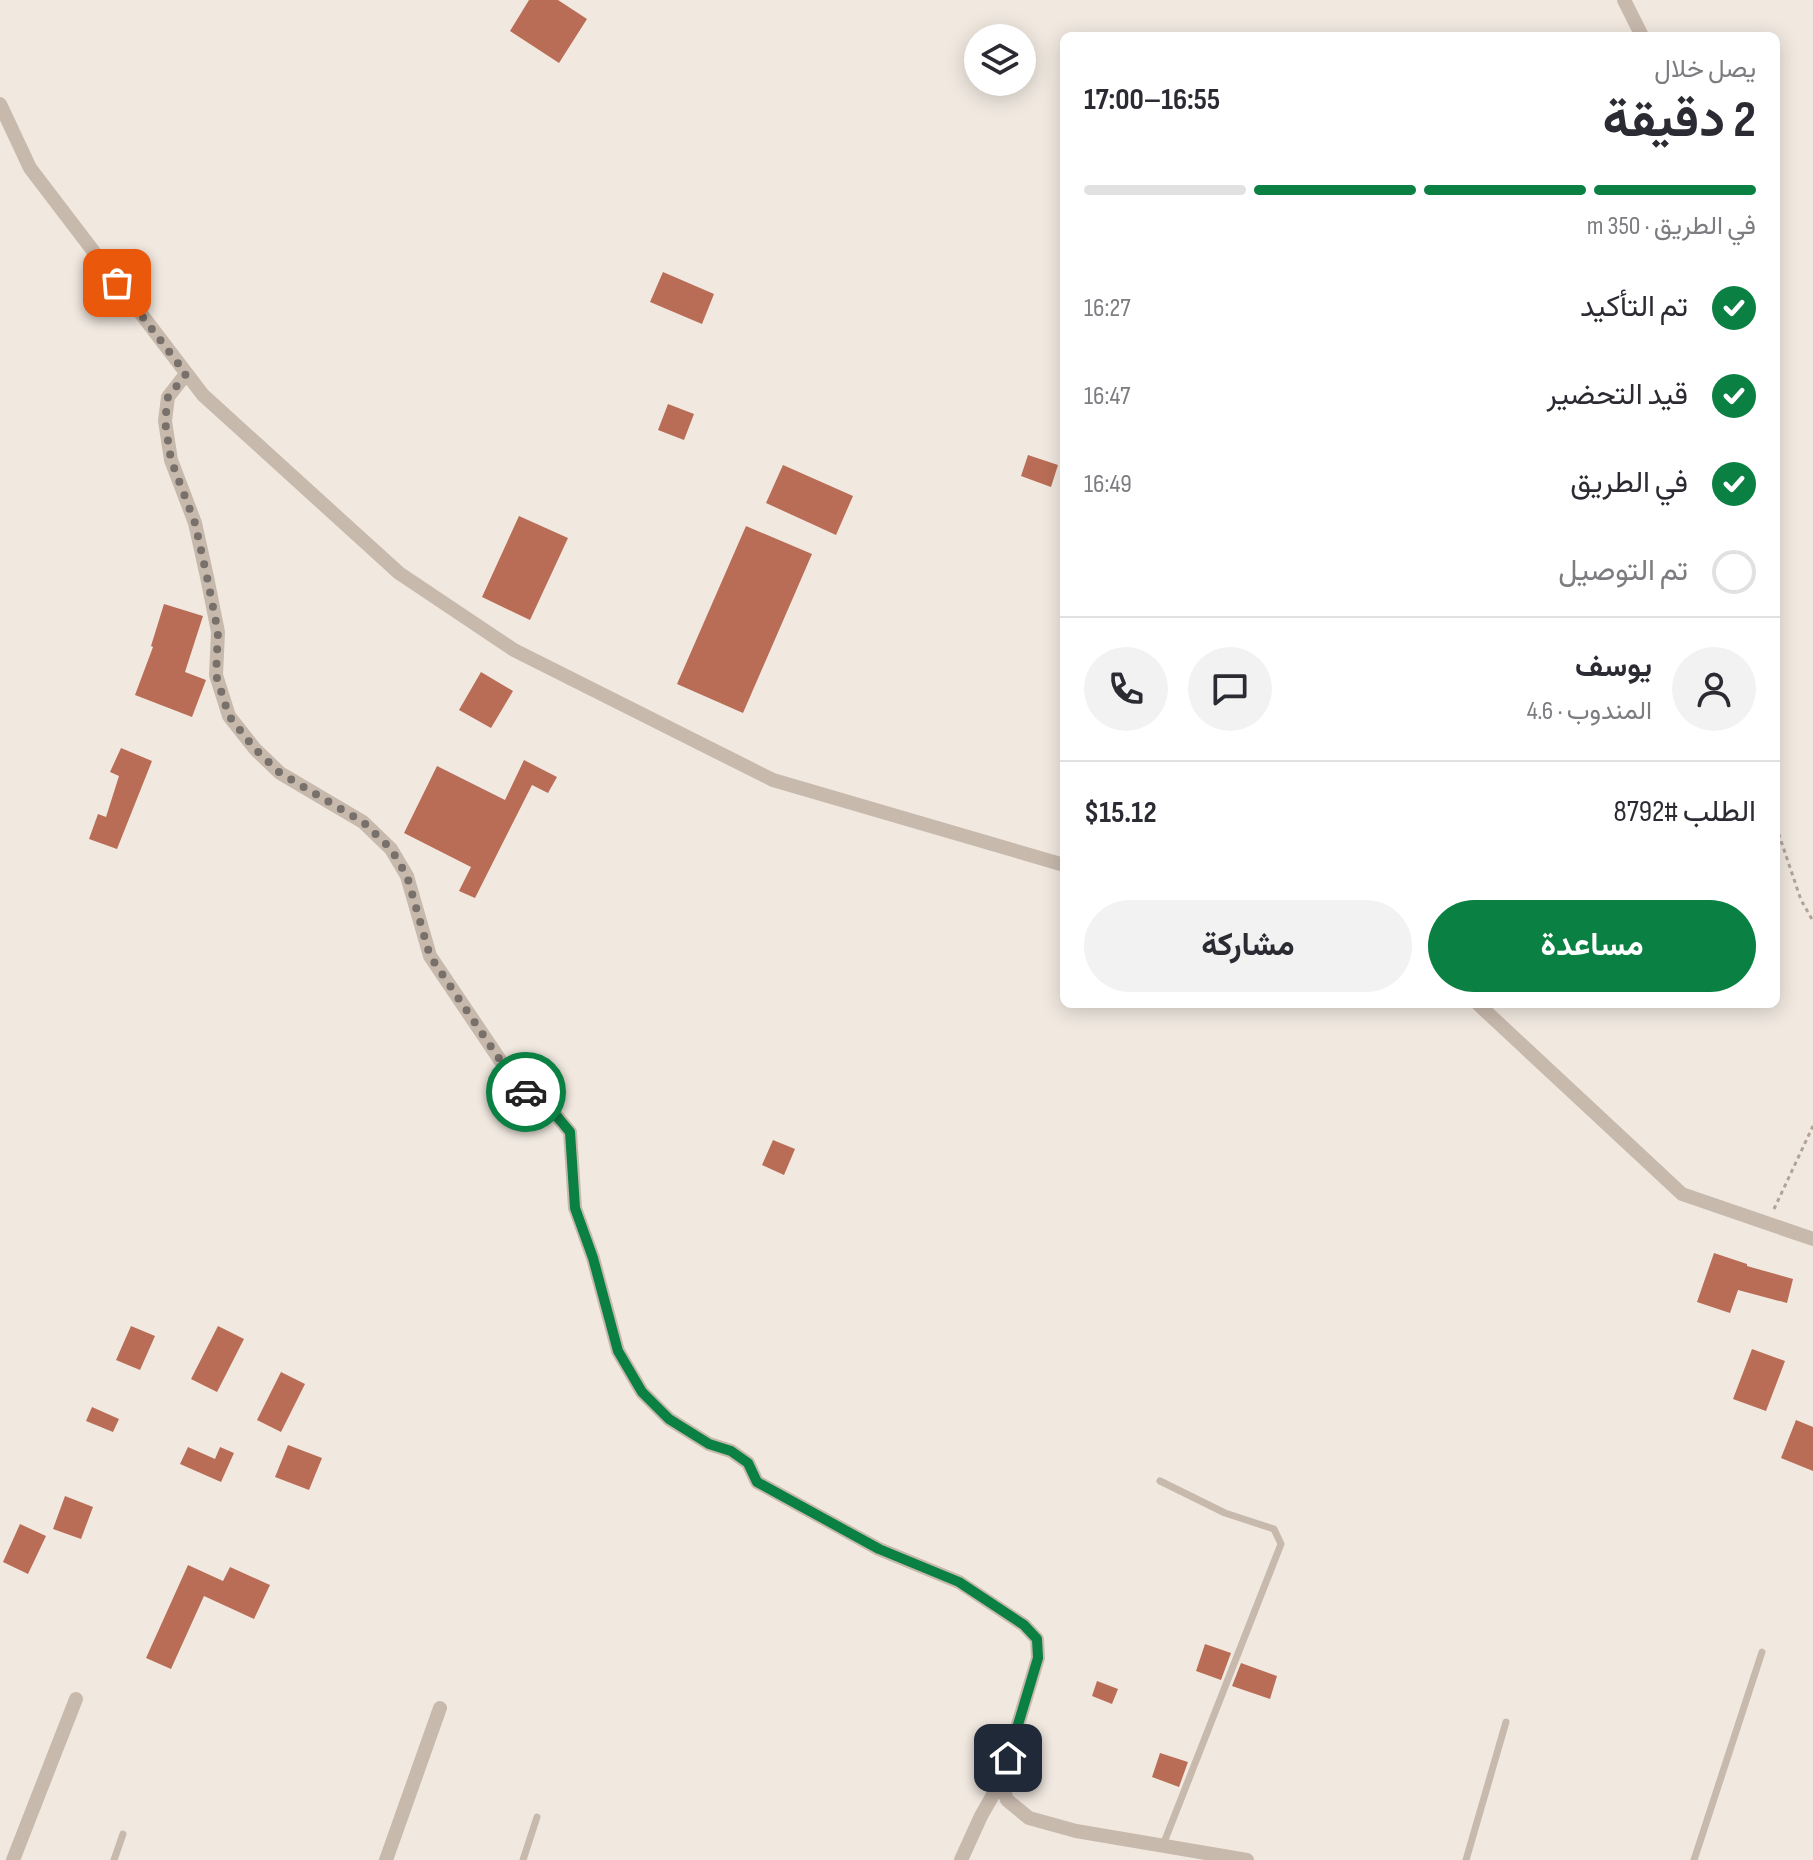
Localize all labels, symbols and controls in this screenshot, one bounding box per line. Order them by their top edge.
map controls [964,24,1036,96]
button: layers [964,24,1036,96]
text: يصل خلال [1654,54,1756,85]
text: 16:55–17:00 [1084,82,1220,118]
text: 2 دقيقة [1602,89,1756,152]
text: في الطريق · 350 m [1587,211,1756,242]
pin [83,249,151,317]
icon: bag [95,261,139,305]
icon: check [1712,286,1756,330]
text: تم التأكيد [1580,289,1688,325]
text: 16:27 [1084,293,1131,324]
icon: check [1712,374,1756,418]
text: قيد التحضير [1547,377,1688,413]
text: 16:47 [1084,381,1131,412]
icon: check [1712,462,1756,506]
text: في الطريق [1570,465,1688,501]
text: 16:49 [1084,469,1132,500]
text: تم التوصيل [1558,553,1688,589]
button: phone [1084,647,1168,731]
button: chat [1188,647,1272,731]
button: person [1672,647,1756,731]
text: يوسف [1575,649,1652,685]
text: المندوب · 4.6 [1527,696,1652,727]
text: الطلب #8792 [1614,794,1756,830]
text: $15.12 [1084,795,1157,831]
button: مشاركة [1084,900,1412,992]
button: مساعدة [1428,900,1756,992]
courier [486,1052,566,1132]
icon: car [504,1070,548,1114]
pin [974,1724,1042,1792]
icon: home [986,1736,1030,1780]

